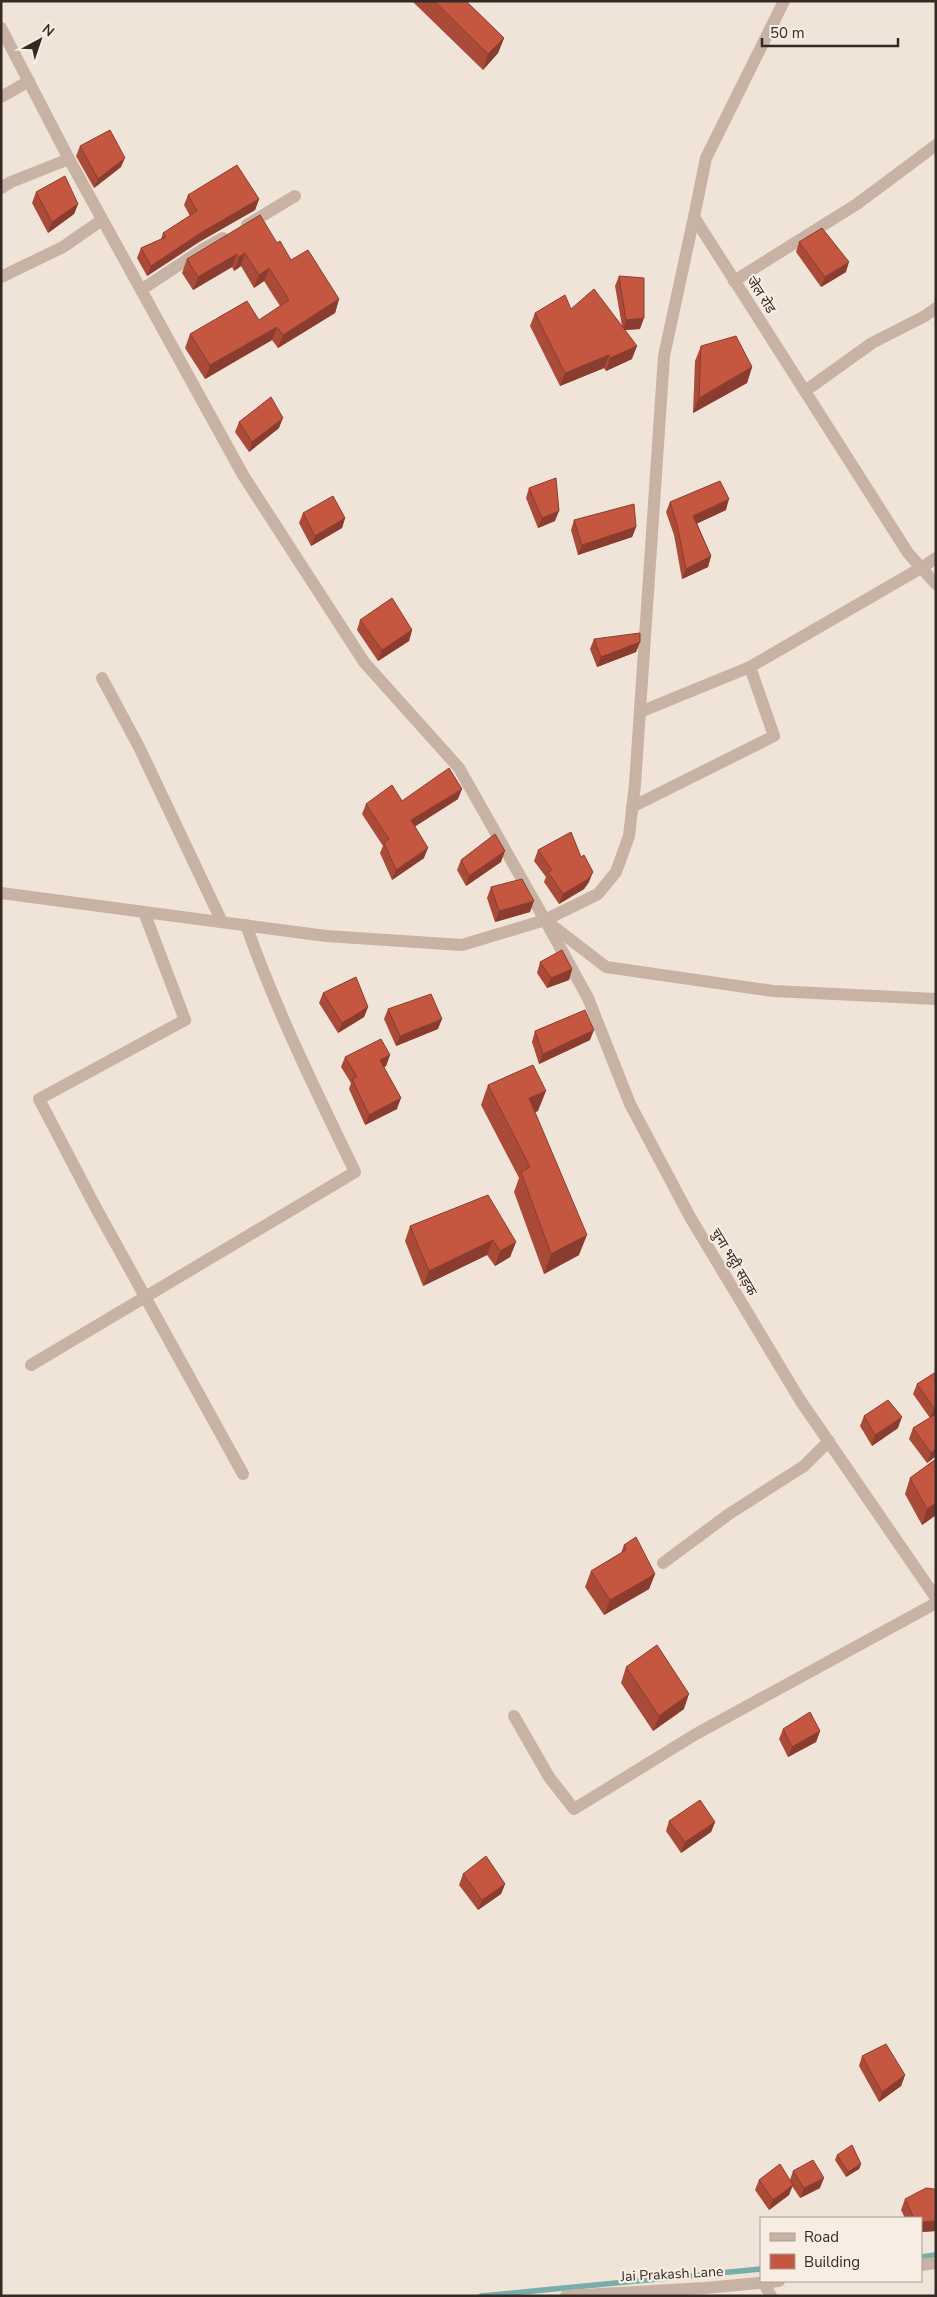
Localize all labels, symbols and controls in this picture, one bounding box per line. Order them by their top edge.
north arrow [15,15,65,65]
scale bar [762,15,898,47]
text: N [38,20,58,41]
text: 50 m [770,23,805,43]
street label: जेल रोड [742,273,780,318]
street label: चुना भट्ठी सड़क [706,1225,762,1299]
legend [760,2217,922,2282]
text: Road [804,2227,839,2247]
text: Building [804,2252,860,2272]
street label: Jai Prakash Lane [619,2262,724,2286]

